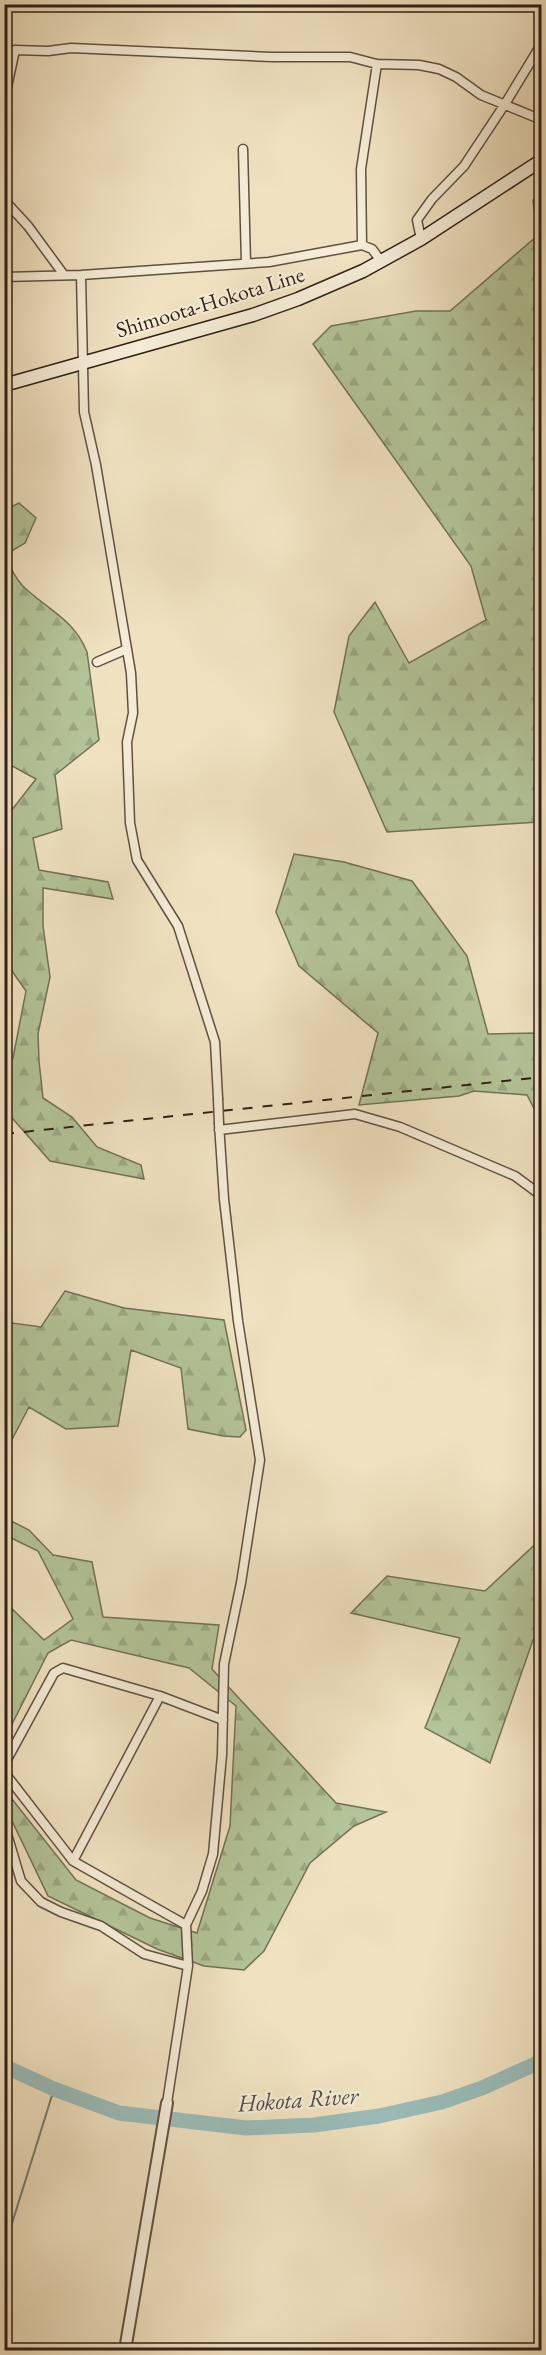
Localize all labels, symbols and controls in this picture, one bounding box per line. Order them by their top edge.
street label: Shimoota-Hokota Line [112,259,308,344]
water label: Hokota River [236,2079,361,2119]

